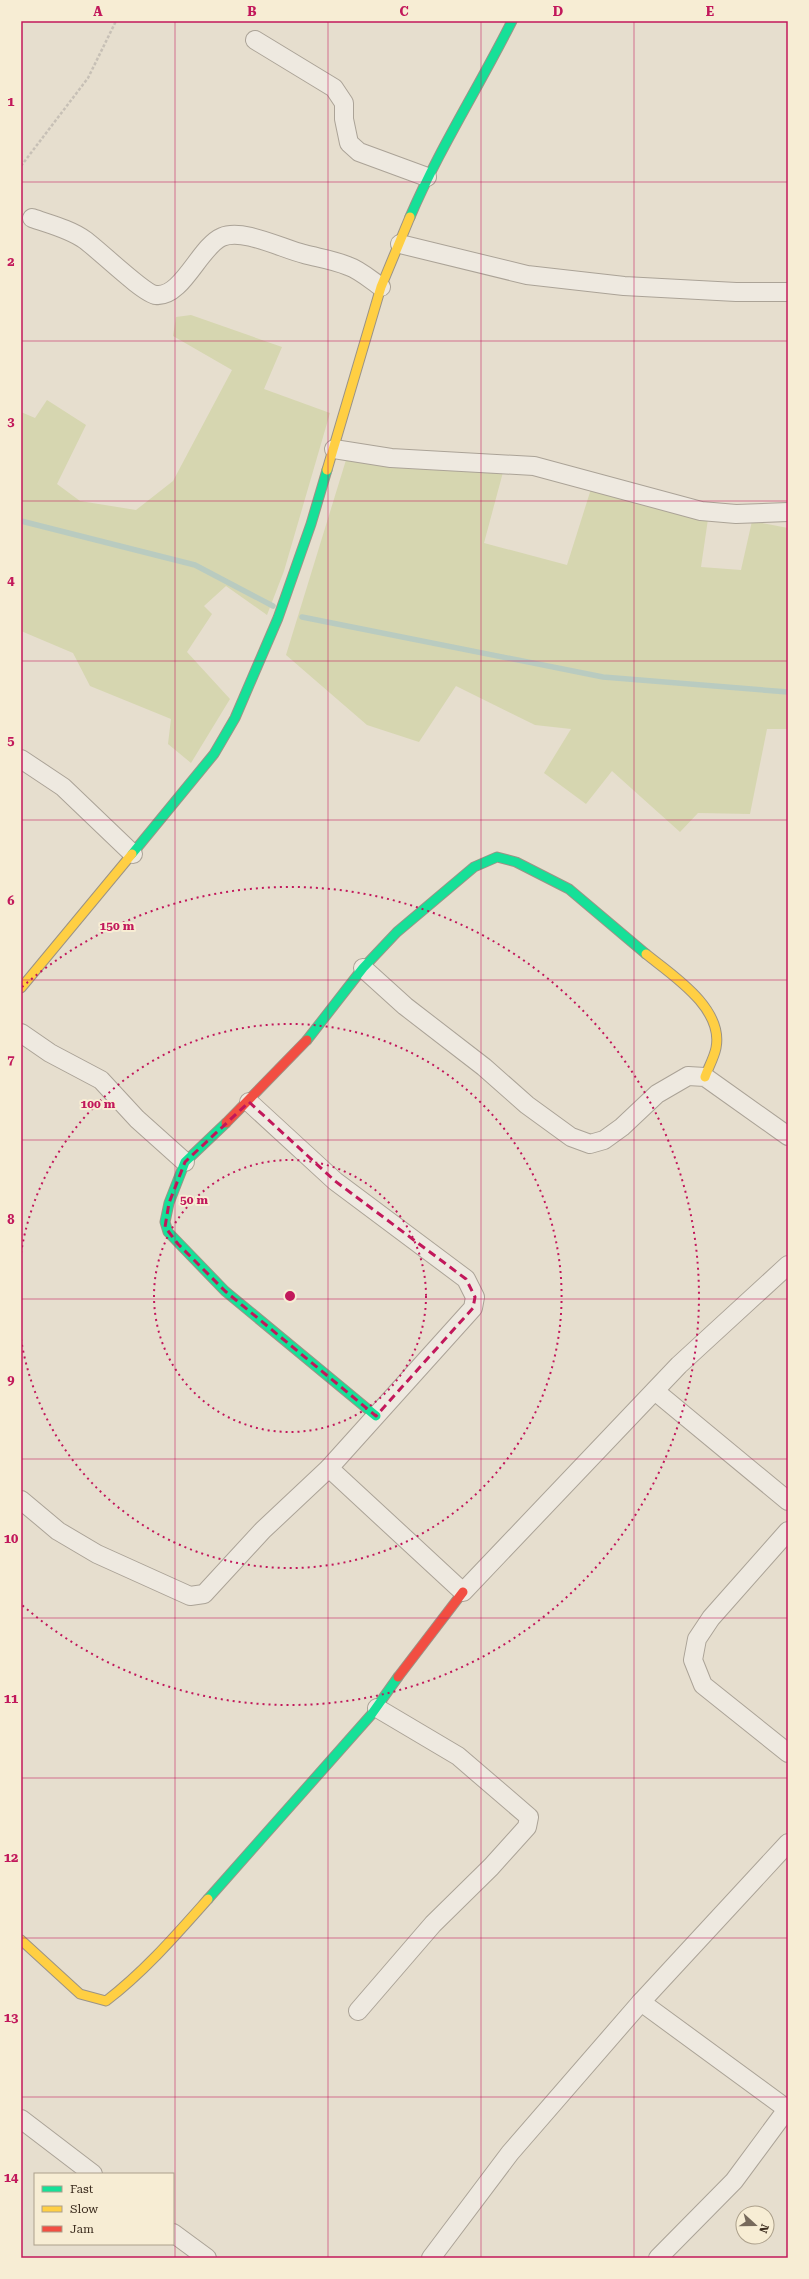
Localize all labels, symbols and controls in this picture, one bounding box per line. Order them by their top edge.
text: A [93,4,103,19]
text: B [247,4,257,19]
text: C [399,4,409,19]
text: D [553,4,563,19]
text: E [706,4,714,19]
text: 1 [7,94,15,109]
text: 2 [7,254,15,269]
text: 3 [7,414,15,429]
text: 4 [7,573,15,588]
text: 5 [7,733,15,748]
text: 6 [7,893,15,908]
text: 150 m [100,919,135,933]
text: 7 [7,1052,15,1067]
text: 100 m [81,1097,116,1111]
text: 50 m [180,1193,208,1207]
text: 8 [7,1212,15,1227]
centre of rings [283,1289,297,1303]
text: 9 [7,1372,15,1387]
text: 10 [4,1531,18,1546]
text: 11 [4,1691,18,1706]
text: 12 [4,1850,18,1865]
text: 13 [4,2010,18,2025]
text: 14 [4,2170,19,2185]
legend [34,2173,174,2245]
text: Fast [70,2182,94,2196]
text: Slow [70,2202,98,2216]
north arrow [735,2205,775,2245]
text: Jam [70,2222,94,2236]
text: N [756,2222,771,2235]

